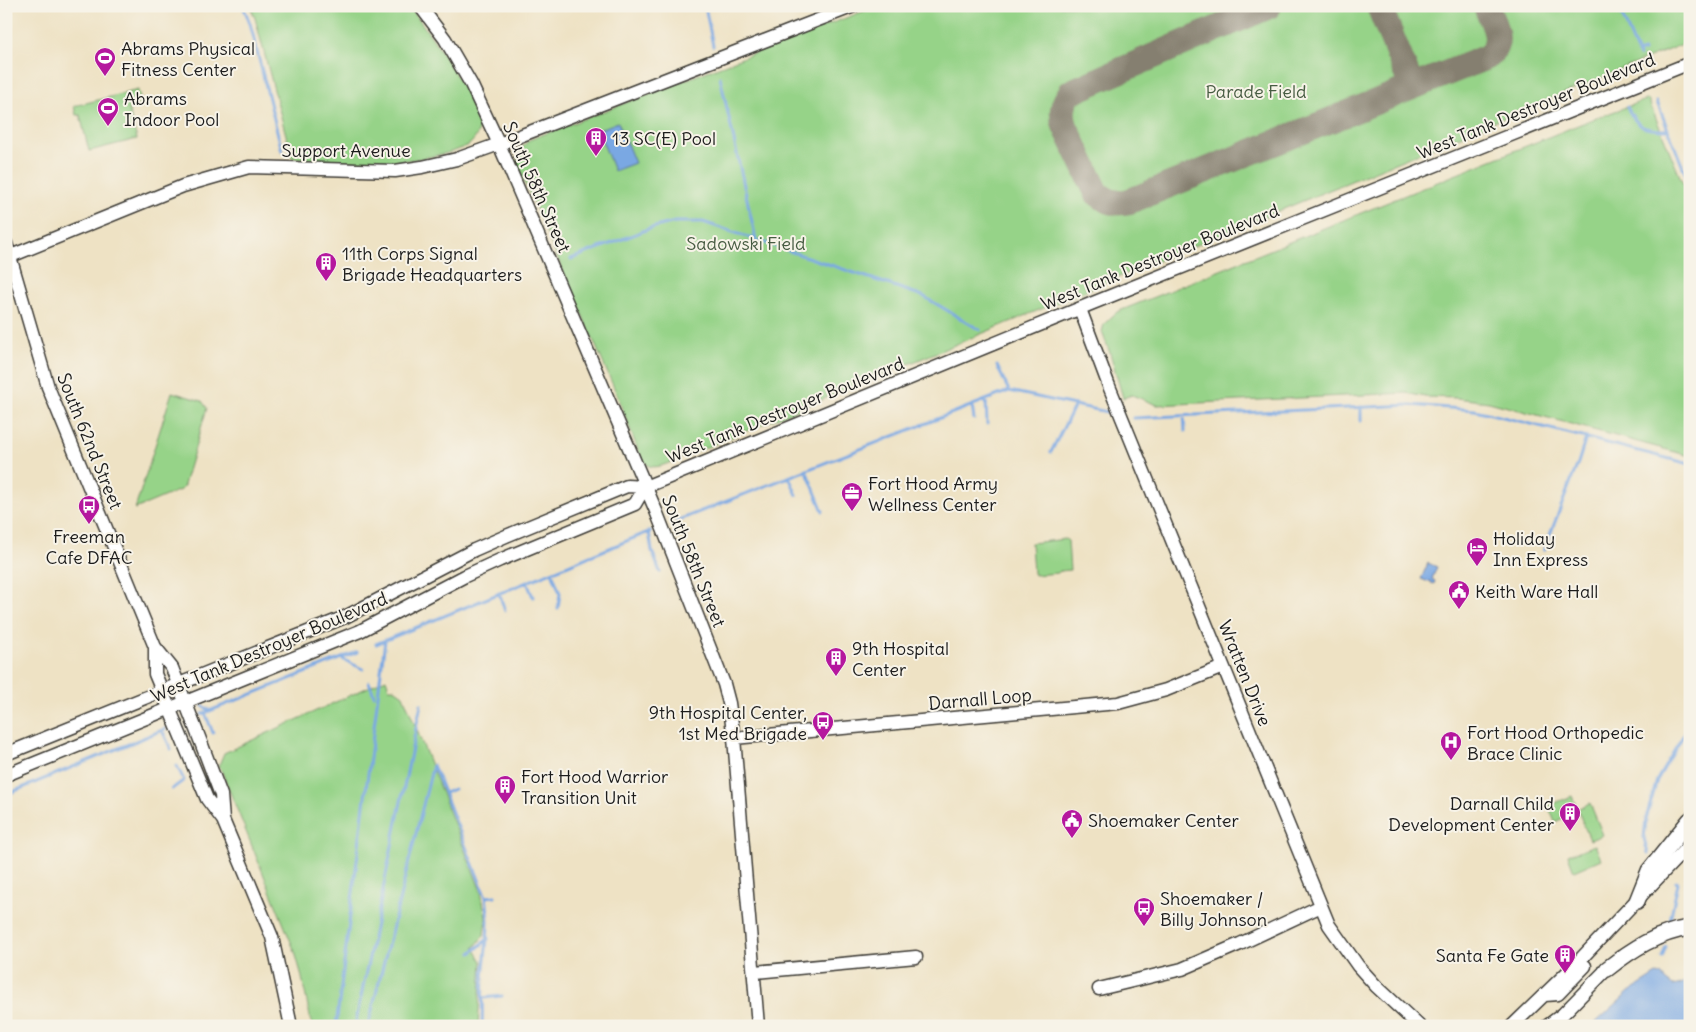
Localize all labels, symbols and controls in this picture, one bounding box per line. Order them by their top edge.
place label: Abrams Physical Fitness Center [121,37,255,81]
sports icon: Abrams Physical Fitness Center [93,46,117,77]
street label: West Tank Destroyer Boulevard [1414,47,1659,164]
park label: Parade Field [1205,80,1307,103]
place label: Abrams Indoor Pool [124,87,219,131]
sports icon: Abrams Indoor Pool [96,96,120,127]
street label: South 58th Street [498,118,576,256]
building icon: 13 SC(E) Pool [584,126,608,157]
place label: 13 SC(E) Pool [612,127,716,150]
street label: Support Avenue [281,139,411,162]
street label: West Tank Destroyer Boulevard [1038,198,1283,315]
park label: Sadowski Field [686,232,806,255]
place label: 11th Corps Signal Brigade Headquarters [342,242,522,286]
building icon: 11th Corps Signal Brigade Headquarters [314,251,338,282]
street label: West Tank Destroyer Boulevard [663,351,908,468]
street label: South 62nd Street [52,369,128,513]
place label: Fort Hood Army Wellness Center [868,472,998,516]
office icon: Fort Hood Army Wellness Center [840,481,864,512]
street label: South 58th Street [657,491,731,631]
bus stop icon: Freeman Cafe DFAC [77,494,101,525]
place label: Freeman Cafe DFAC [46,525,133,569]
place label: Holiday Inn Express [1493,527,1588,571]
hotel icon: Holiday Inn Express [1465,536,1489,567]
public building icon: Keith Ware Hall [1447,579,1471,610]
place label: Keith Ware Hall [1475,580,1598,603]
street label: West Tank Destroyer Boulevard [147,586,391,707]
street label: Wratten Drive [1213,617,1277,729]
place label: 9th Hospital Center [852,637,949,681]
building icon: 9th Hospital Center [824,646,848,677]
street label: Darnall Loop [927,683,1033,715]
place label: 9th Hospital Center, 1st Med Brigade [649,701,807,745]
bus stop icon: 9th Hospital Center, 1st Med Brigade [811,710,835,741]
place label: Fort Hood Orthopedic Brace Clinic [1467,721,1644,765]
hospital icon: Fort Hood Orthopedic Brace Clinic [1439,730,1463,761]
place label: Fort Hood Warrior Transition Unit [521,765,669,809]
building icon: Fort Hood Warrior Transition Unit [493,774,517,805]
place label: Darnall Child Development Center [1388,792,1555,836]
building icon: Darnall Child Development Center [1558,801,1582,832]
public building icon: Shoemaker Center [1060,808,1084,839]
place label: Shoemaker Center [1088,809,1240,832]
place label: Shoemaker / Billy Johnson [1160,887,1267,931]
bus stop icon: Shoemaker / Billy Johnson [1132,896,1156,927]
building icon: Santa Fe Gate [1553,943,1577,974]
place label: Santa Fe Gate [1436,944,1549,967]

